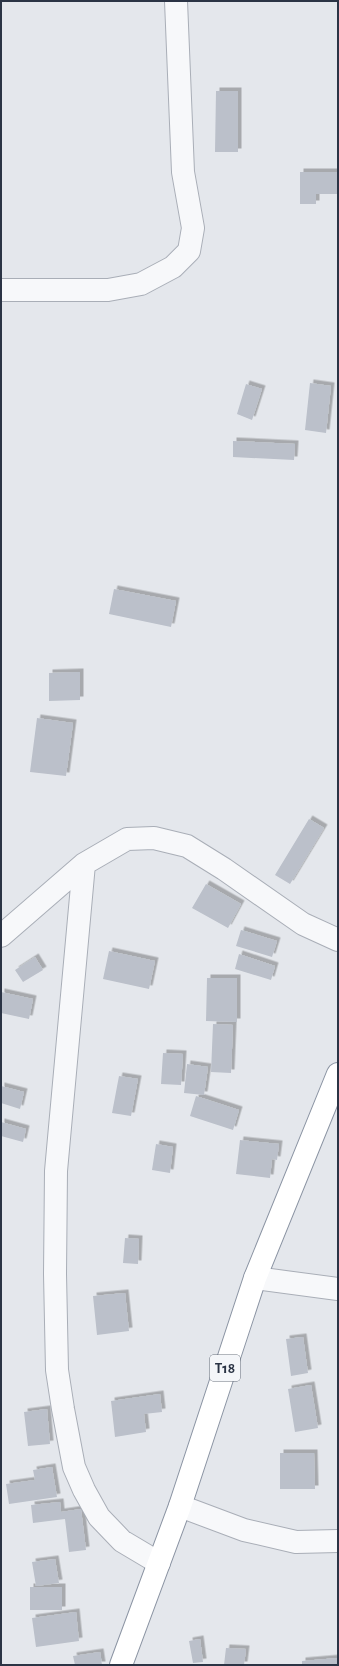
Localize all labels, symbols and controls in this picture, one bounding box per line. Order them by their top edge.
road number: T18 [210,1355,240,1381]

